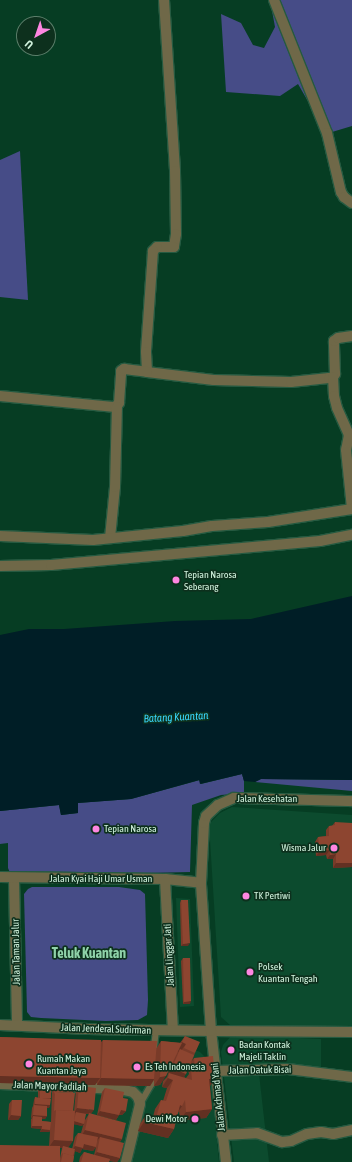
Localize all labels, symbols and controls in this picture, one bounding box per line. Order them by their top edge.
north arrow [16,16,56,56]
text: U [23,38,35,51]
place label: Tepian Narosa Seberang [184,568,237,592]
marker: Tepian Narosa Seberang [171,575,181,585]
water label: Batang Kuantan [143,709,209,725]
street label: Jalan Kesehatan [237,793,297,805]
place label: Tepian Narosa [104,823,157,835]
marker: Tepian Narosa [91,824,101,834]
place label: Wisma Jalur [281,842,326,854]
marker: Wisma Jalur [329,843,339,853]
street label: Jalan Kyai Haji Umar Usman [50,873,152,885]
place label: TK Pertiwi [254,890,290,902]
marker: TK Pertiwi [241,891,251,901]
street label: Jalan Taman Jalur [9,919,23,985]
street label: Jalan Linggar Jati [161,923,177,987]
district label: Teluk Kuantan [52,945,126,961]
place label: Polsek Kuantan Tengah [258,960,318,984]
marker: Polsek Kuantan Tengah [245,967,255,977]
street label: Jalan Jenderal Sudirman [61,1021,151,1037]
place label: Badan Kontak Majeli Taklin [239,1038,290,1062]
marker: Badan Kontak Majeli Taklin [226,1045,236,1055]
place label: Rumah Makan Kuantan Jaya [37,1052,90,1076]
marker: Rumah Makan Kuantan Jaya [24,1059,34,1069]
place label: Es Teh Indonesia [145,1061,205,1073]
marker: Es Teh Indonesia [132,1062,142,1072]
street label: Jalan Achmad Yani [208,1062,228,1132]
street label: Jalan Datuk Bisai [229,1063,291,1077]
street label: Jalan Mayor Fadilah [13,1079,87,1093]
place label: Dewi Motor [145,1113,187,1125]
marker: Dewi Motor [190,1114,200,1124]

